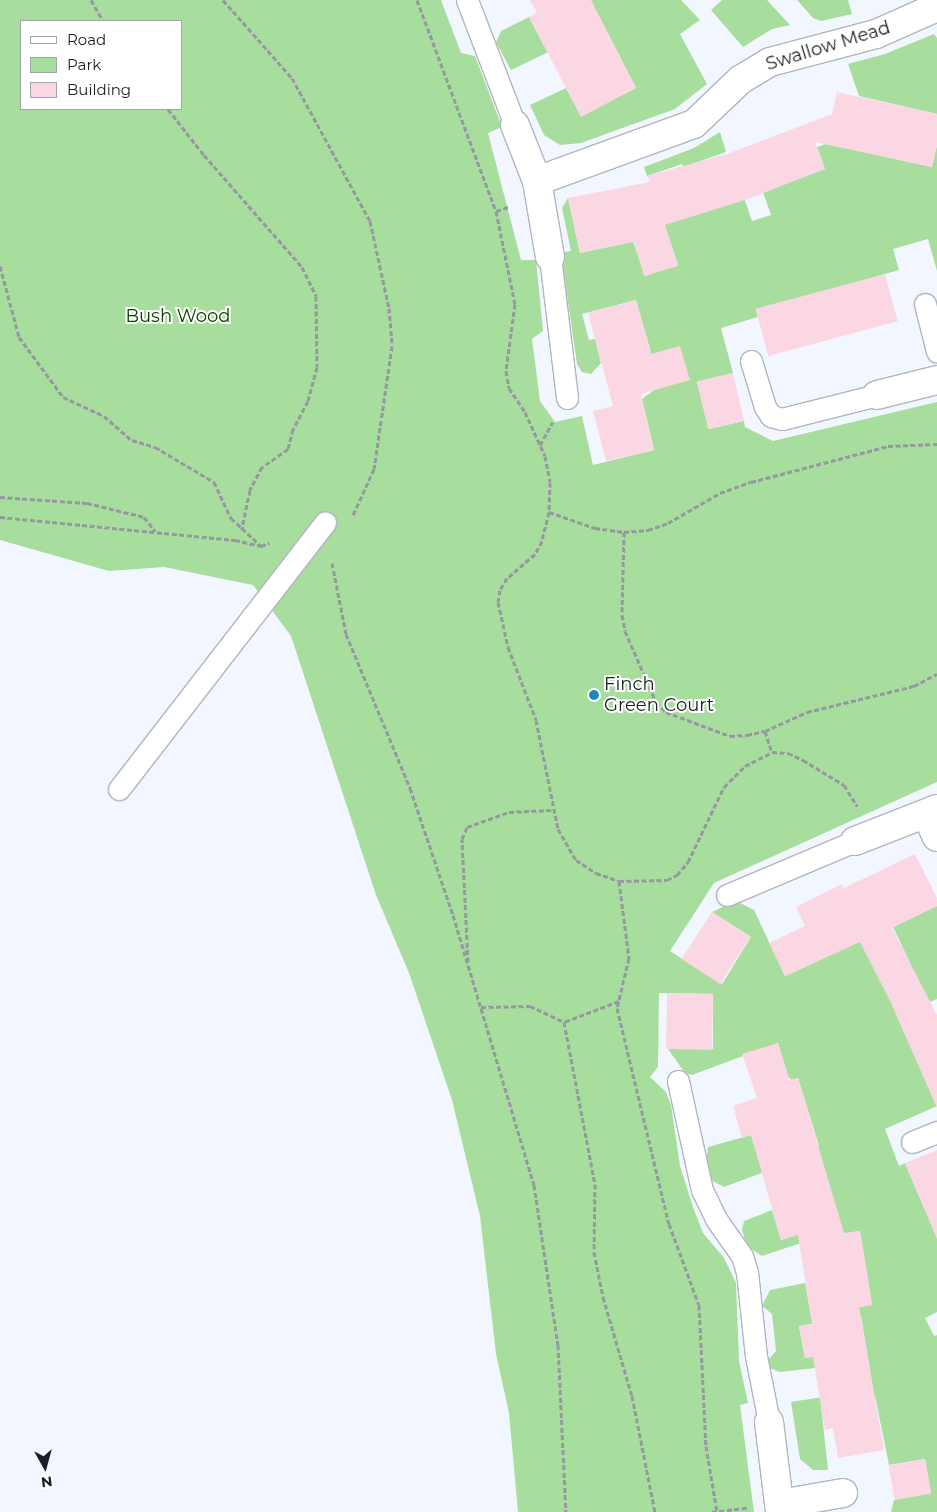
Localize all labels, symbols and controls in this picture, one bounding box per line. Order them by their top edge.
street label: Swallow Mead [763,17,893,75]
legend [20,20,182,110]
text: Road [67,30,106,49]
text: Park [67,55,101,74]
text: Building [67,80,131,99]
park label: Bush Wood [125,305,231,327]
place label: Finch Green Court [604,674,714,716]
marker: Finch Green Court [588,689,600,701]
north arrow [20,1442,70,1492]
text: N [40,1472,54,1492]

